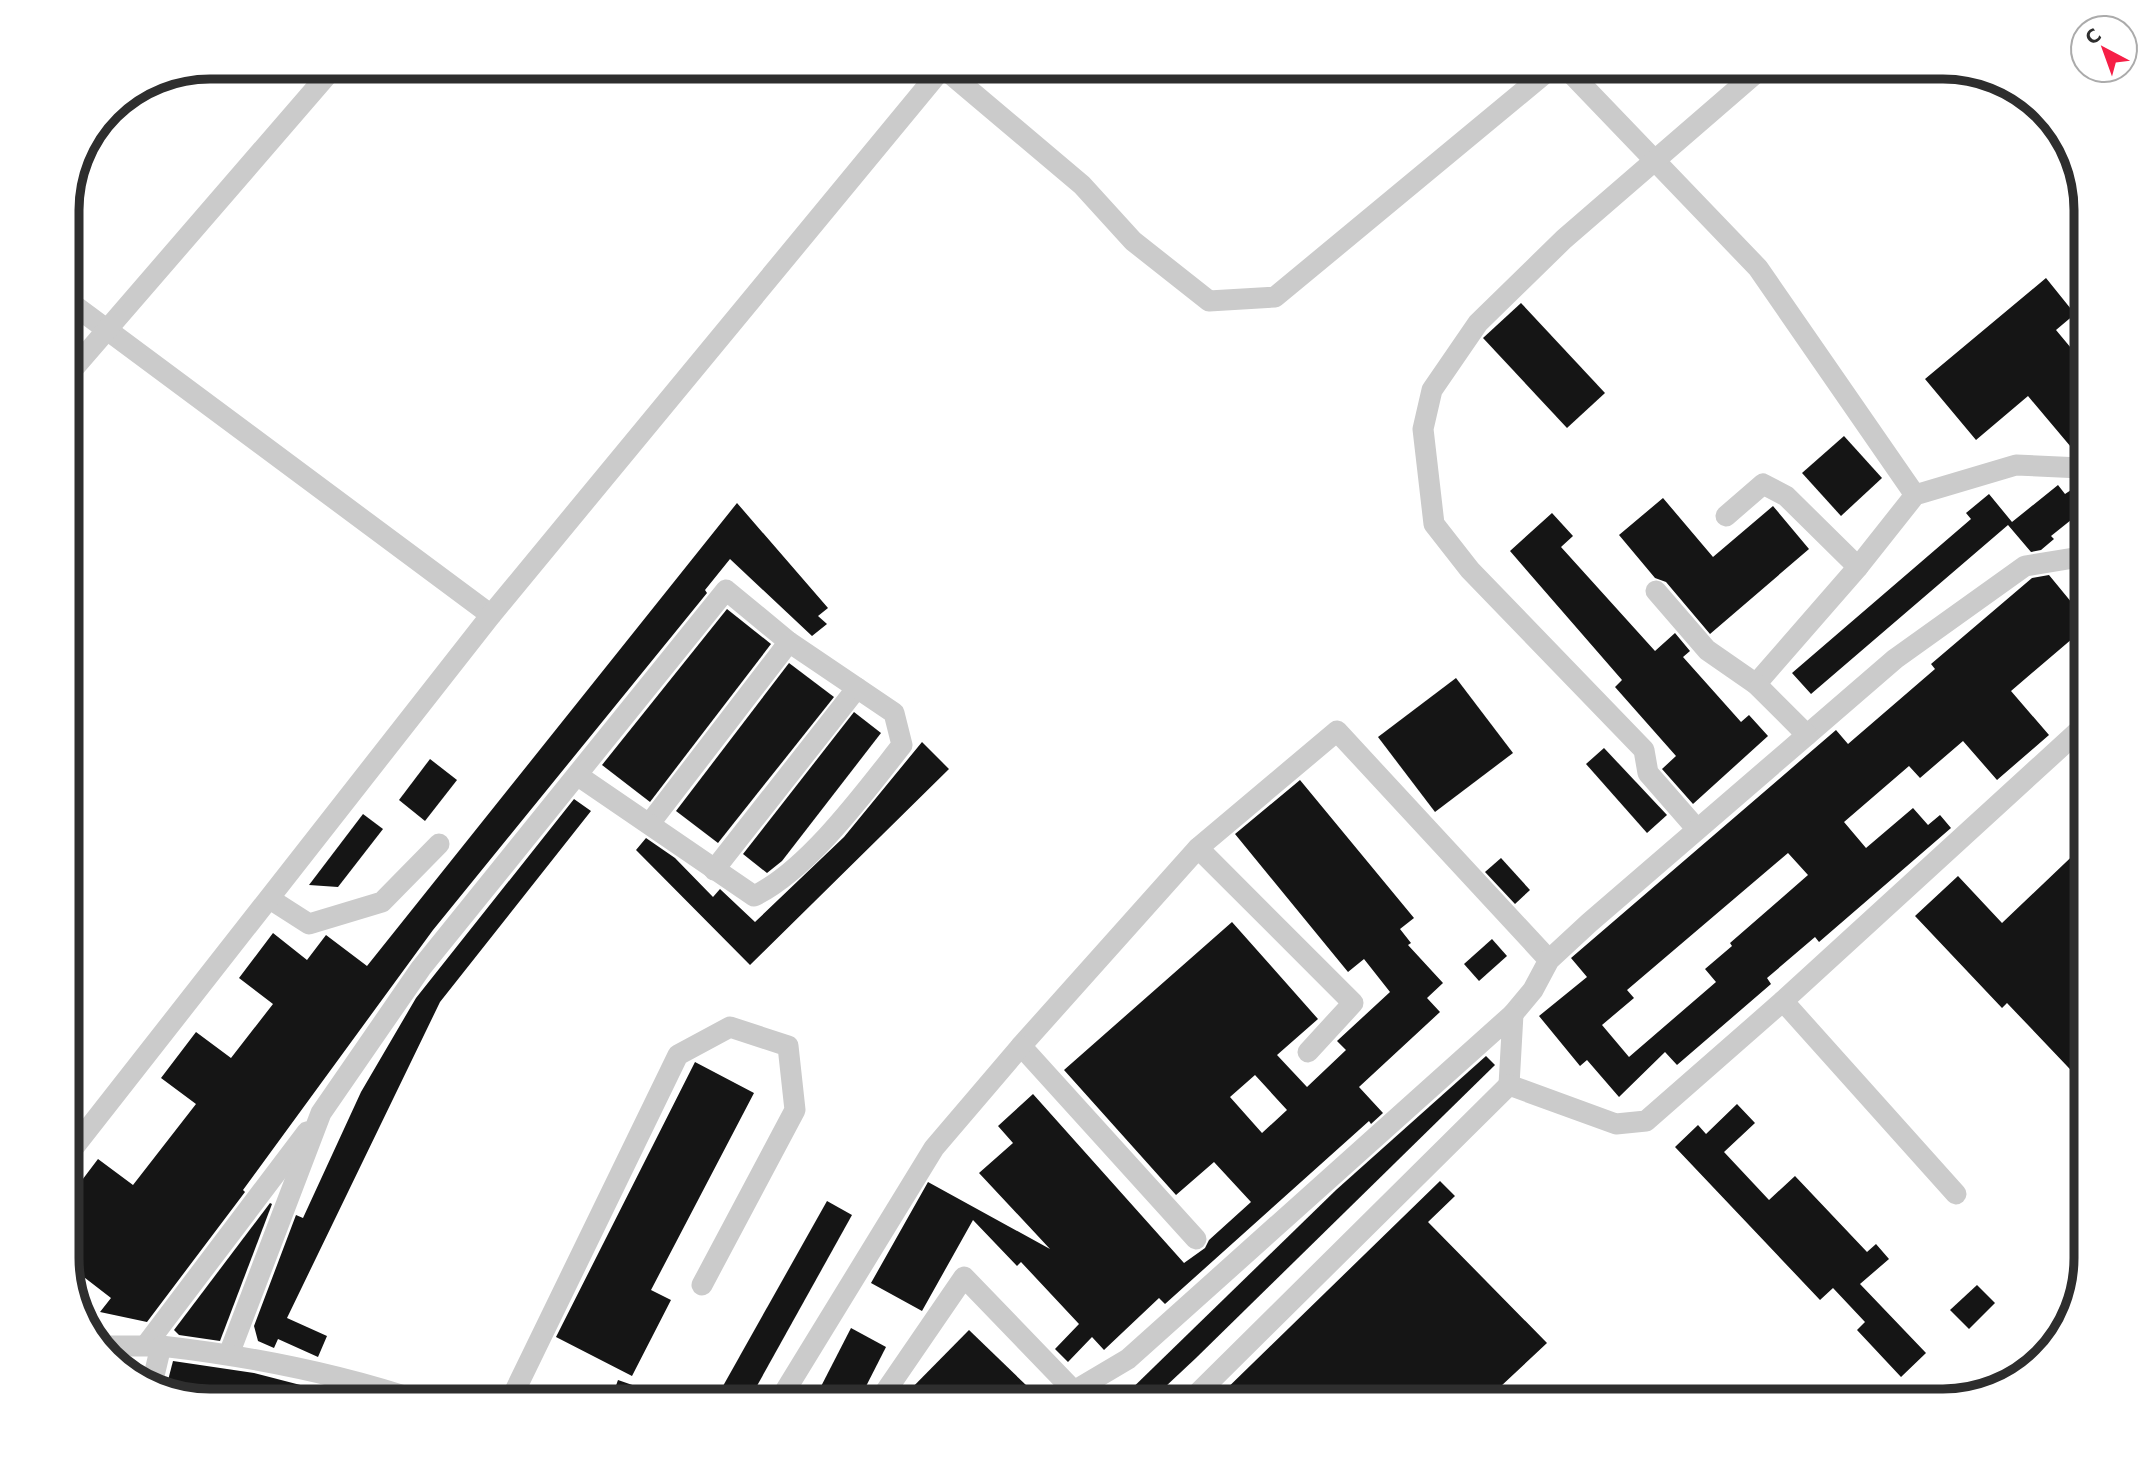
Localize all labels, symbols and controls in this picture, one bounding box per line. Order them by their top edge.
north arrow [2069,14,2139,84]
text: С [2080,23,2105,49]

